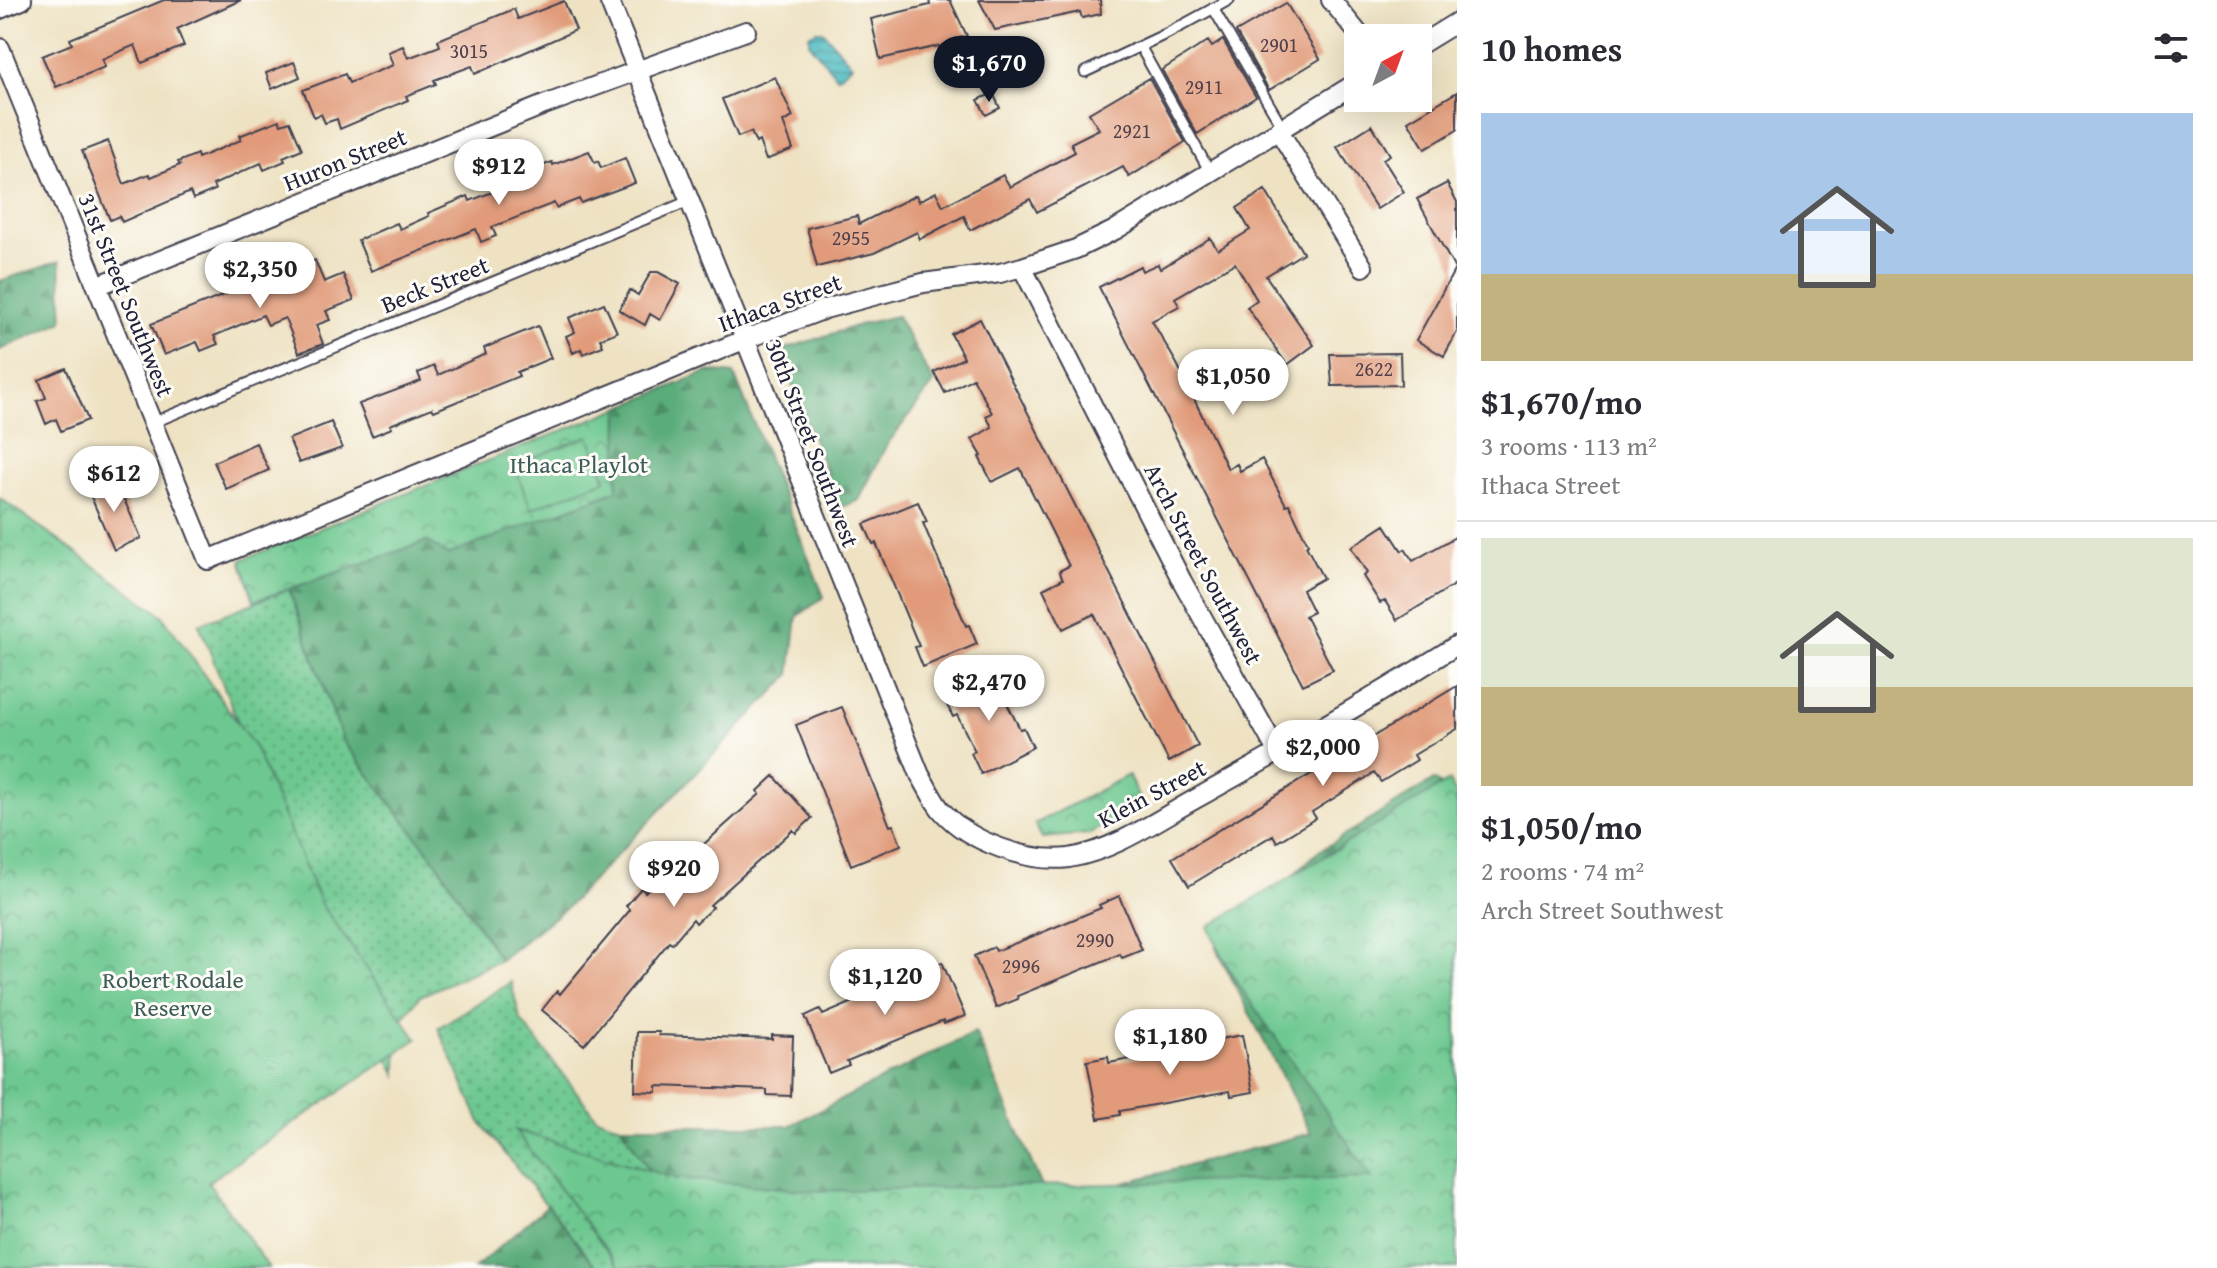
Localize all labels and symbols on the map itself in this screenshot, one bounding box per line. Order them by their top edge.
north arrow [1344,24,1432,112]
house number: 2901 [1260,30,1298,59]
house number: 3015 [450,36,488,65]
pin: $1,670 [924,36,1054,104]
house number: 2911 [1185,72,1223,101]
house number: 2921 [1113,116,1151,145]
street label: Huron Street [278,119,412,200]
pin: $912 [452,139,546,207]
street label: 31st Street Southwest [70,188,184,403]
house number: 2955 [832,223,870,252]
pin: $2,350 [195,242,325,310]
street label: Beck Street [376,247,494,322]
street label: Ithaca Street [713,264,847,341]
street label: 30th Street Southwest [757,333,869,553]
pin: $1,050 [1168,349,1298,417]
house number: 2622 [1355,354,1393,383]
pin: $612 [67,446,161,514]
park label: Ithaca Playlot [510,447,649,482]
street label: Arch Street Southwest [1135,457,1272,671]
pin: $2,470 [924,655,1054,723]
pin: $2,000 [1258,720,1388,788]
street label: Klein Street [1091,750,1213,837]
pin: $920 [627,841,721,909]
house number: 2990 [1076,925,1114,954]
pin: $1,120 [820,949,950,1017]
house number: 2996 [1002,951,1040,980]
park label: Robert Rodale Reserve [102,962,244,1025]
pin: $1,180 [1105,1009,1235,1077]

